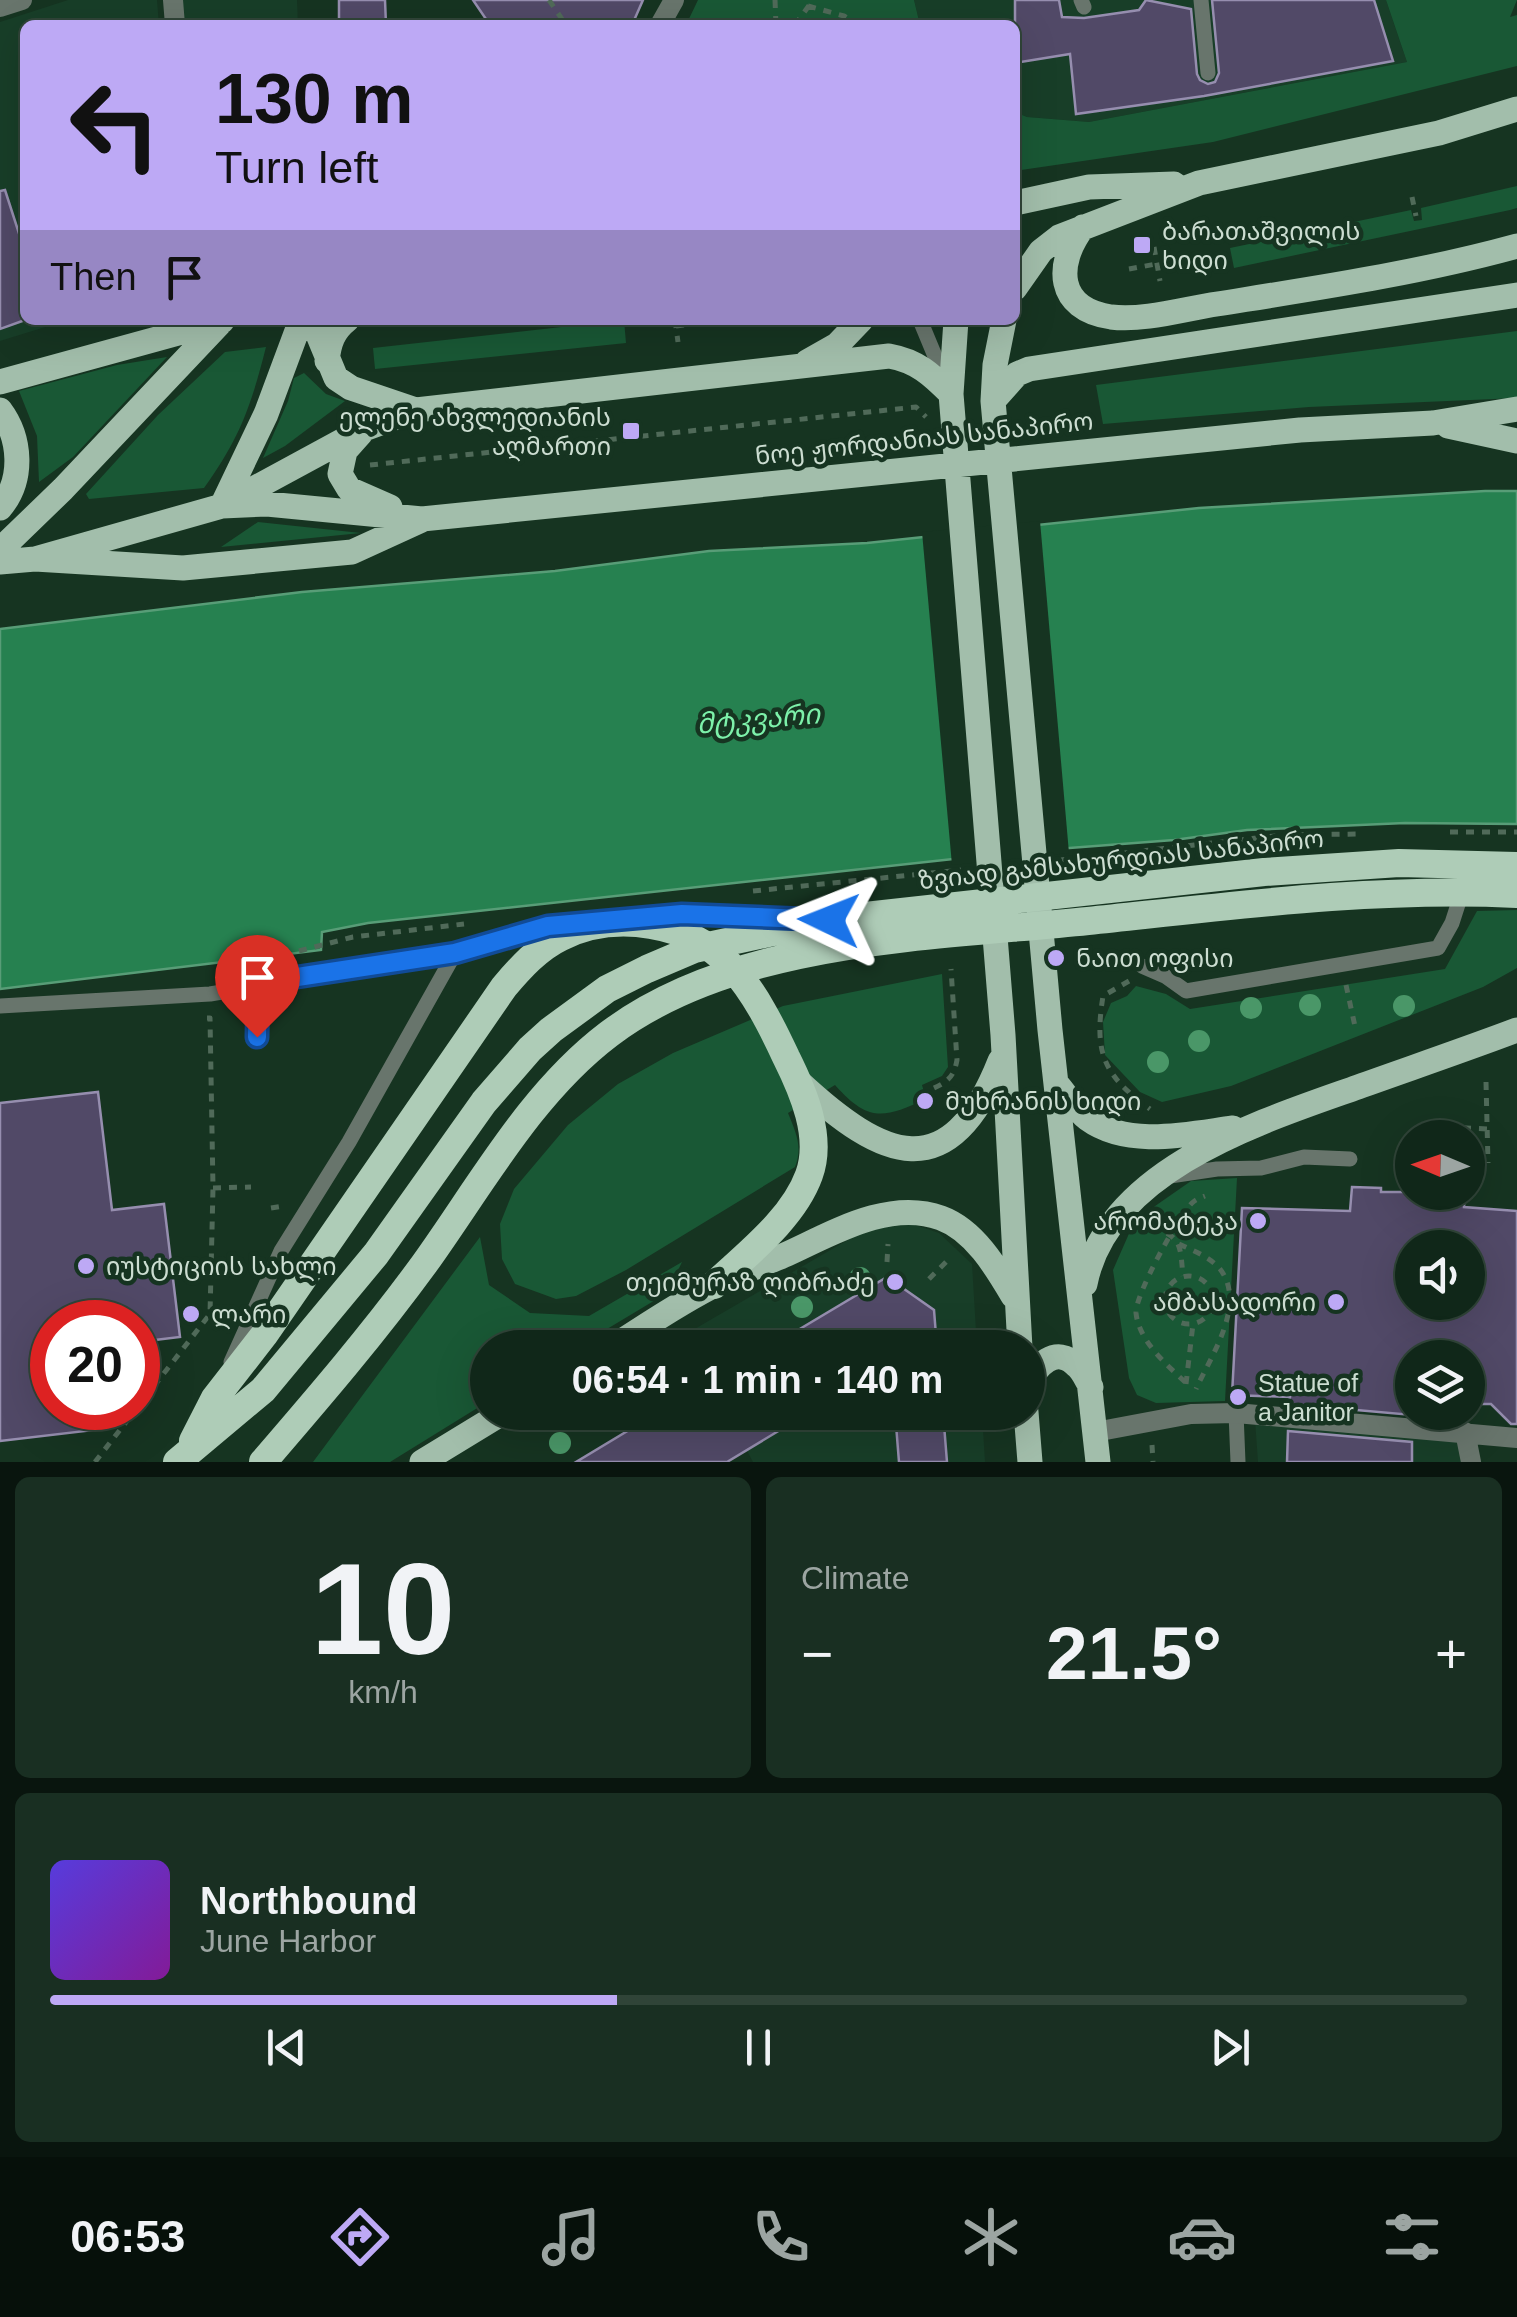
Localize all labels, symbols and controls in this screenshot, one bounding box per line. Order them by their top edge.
icon: left [50,60,180,190]
text: 130 m [215,60,413,138]
text: Turn left [215,142,378,193]
place label: ბარათაშვილის ხიდი [1162,217,1360,276]
marker: ბარათაშვილის ხიდი [1131,234,1153,256]
icon: arrive [157,250,212,305]
text: Then [50,256,137,298]
place label: ელენე ახვლედიანის აღმართი [339,403,611,462]
street label: ნოე ჟორდანიას სანაპირო [754,406,1095,472]
marker: ელენე ახვლედიანის აღმართი [620,420,642,442]
water label: მტკვარი [695,698,823,741]
street label: ზვიად გამსახურდიას სანაპირო [917,824,1325,896]
position arrow [777,868,881,972]
pin [215,935,300,1038]
place label: ნაით ოფისი [1076,944,1234,973]
marker: ნაით ოფისი [1045,947,1067,969]
icon: arrive [230,950,285,1005]
place label: მუხრანის ხიდი [945,1087,1141,1117]
marker: მუხრანის ხიდი [914,1090,936,1112]
north arrow [1395,1120,1485,1210]
map controls [1395,1120,1485,1430]
place label: არომატეკა [1093,1207,1238,1236]
marker: არომატეკა [1247,1210,1269,1232]
button: sound [1395,1230,1485,1320]
place label: იუსტიციის სახლი [106,1252,337,1282]
marker: იუსტიციის სახლი [75,1255,97,1277]
place label: თეიმურაზ ღიბრაძე [626,1268,875,1298]
marker: თეიმურაზ ღიბრაძე [884,1271,906,1293]
place label: ამბასადორი [1153,1288,1316,1318]
marker: ამბასადორი [1325,1291,1347,1313]
speed limit sign: 20 [30,1300,160,1430]
place label: ლარი [211,1300,286,1330]
marker: ლარი [180,1303,202,1325]
button: layers [1395,1340,1485,1430]
text: 06:54 · 1 min · 140 m [572,1359,943,1401]
place label: Statue of a Janitor [1258,1369,1358,1426]
marker: Statue of a Janitor [1227,1386,1249,1408]
text: 10 [311,1536,455,1682]
text: Climate [801,1560,909,1596]
text: 21.5° [1046,1611,1222,1695]
text: − [801,1623,833,1685]
text: + [1435,1623,1467,1685]
text: km/h [348,1674,418,1710]
text: Northbound [200,1880,417,1922]
text: June Harbor [200,1923,376,1959]
icon: previous [259,2020,314,2075]
icon: pause [731,2020,786,2075]
icon: next [1203,2020,1258,2075]
icon: directions [325,2202,395,2272]
icon: music [536,2202,606,2272]
icon: phone [746,2202,816,2272]
icon: climate [956,2202,1026,2272]
icon: car [1167,2202,1237,2272]
icon: filters [1377,2202,1447,2272]
text: 06:53 [70,2211,185,2262]

